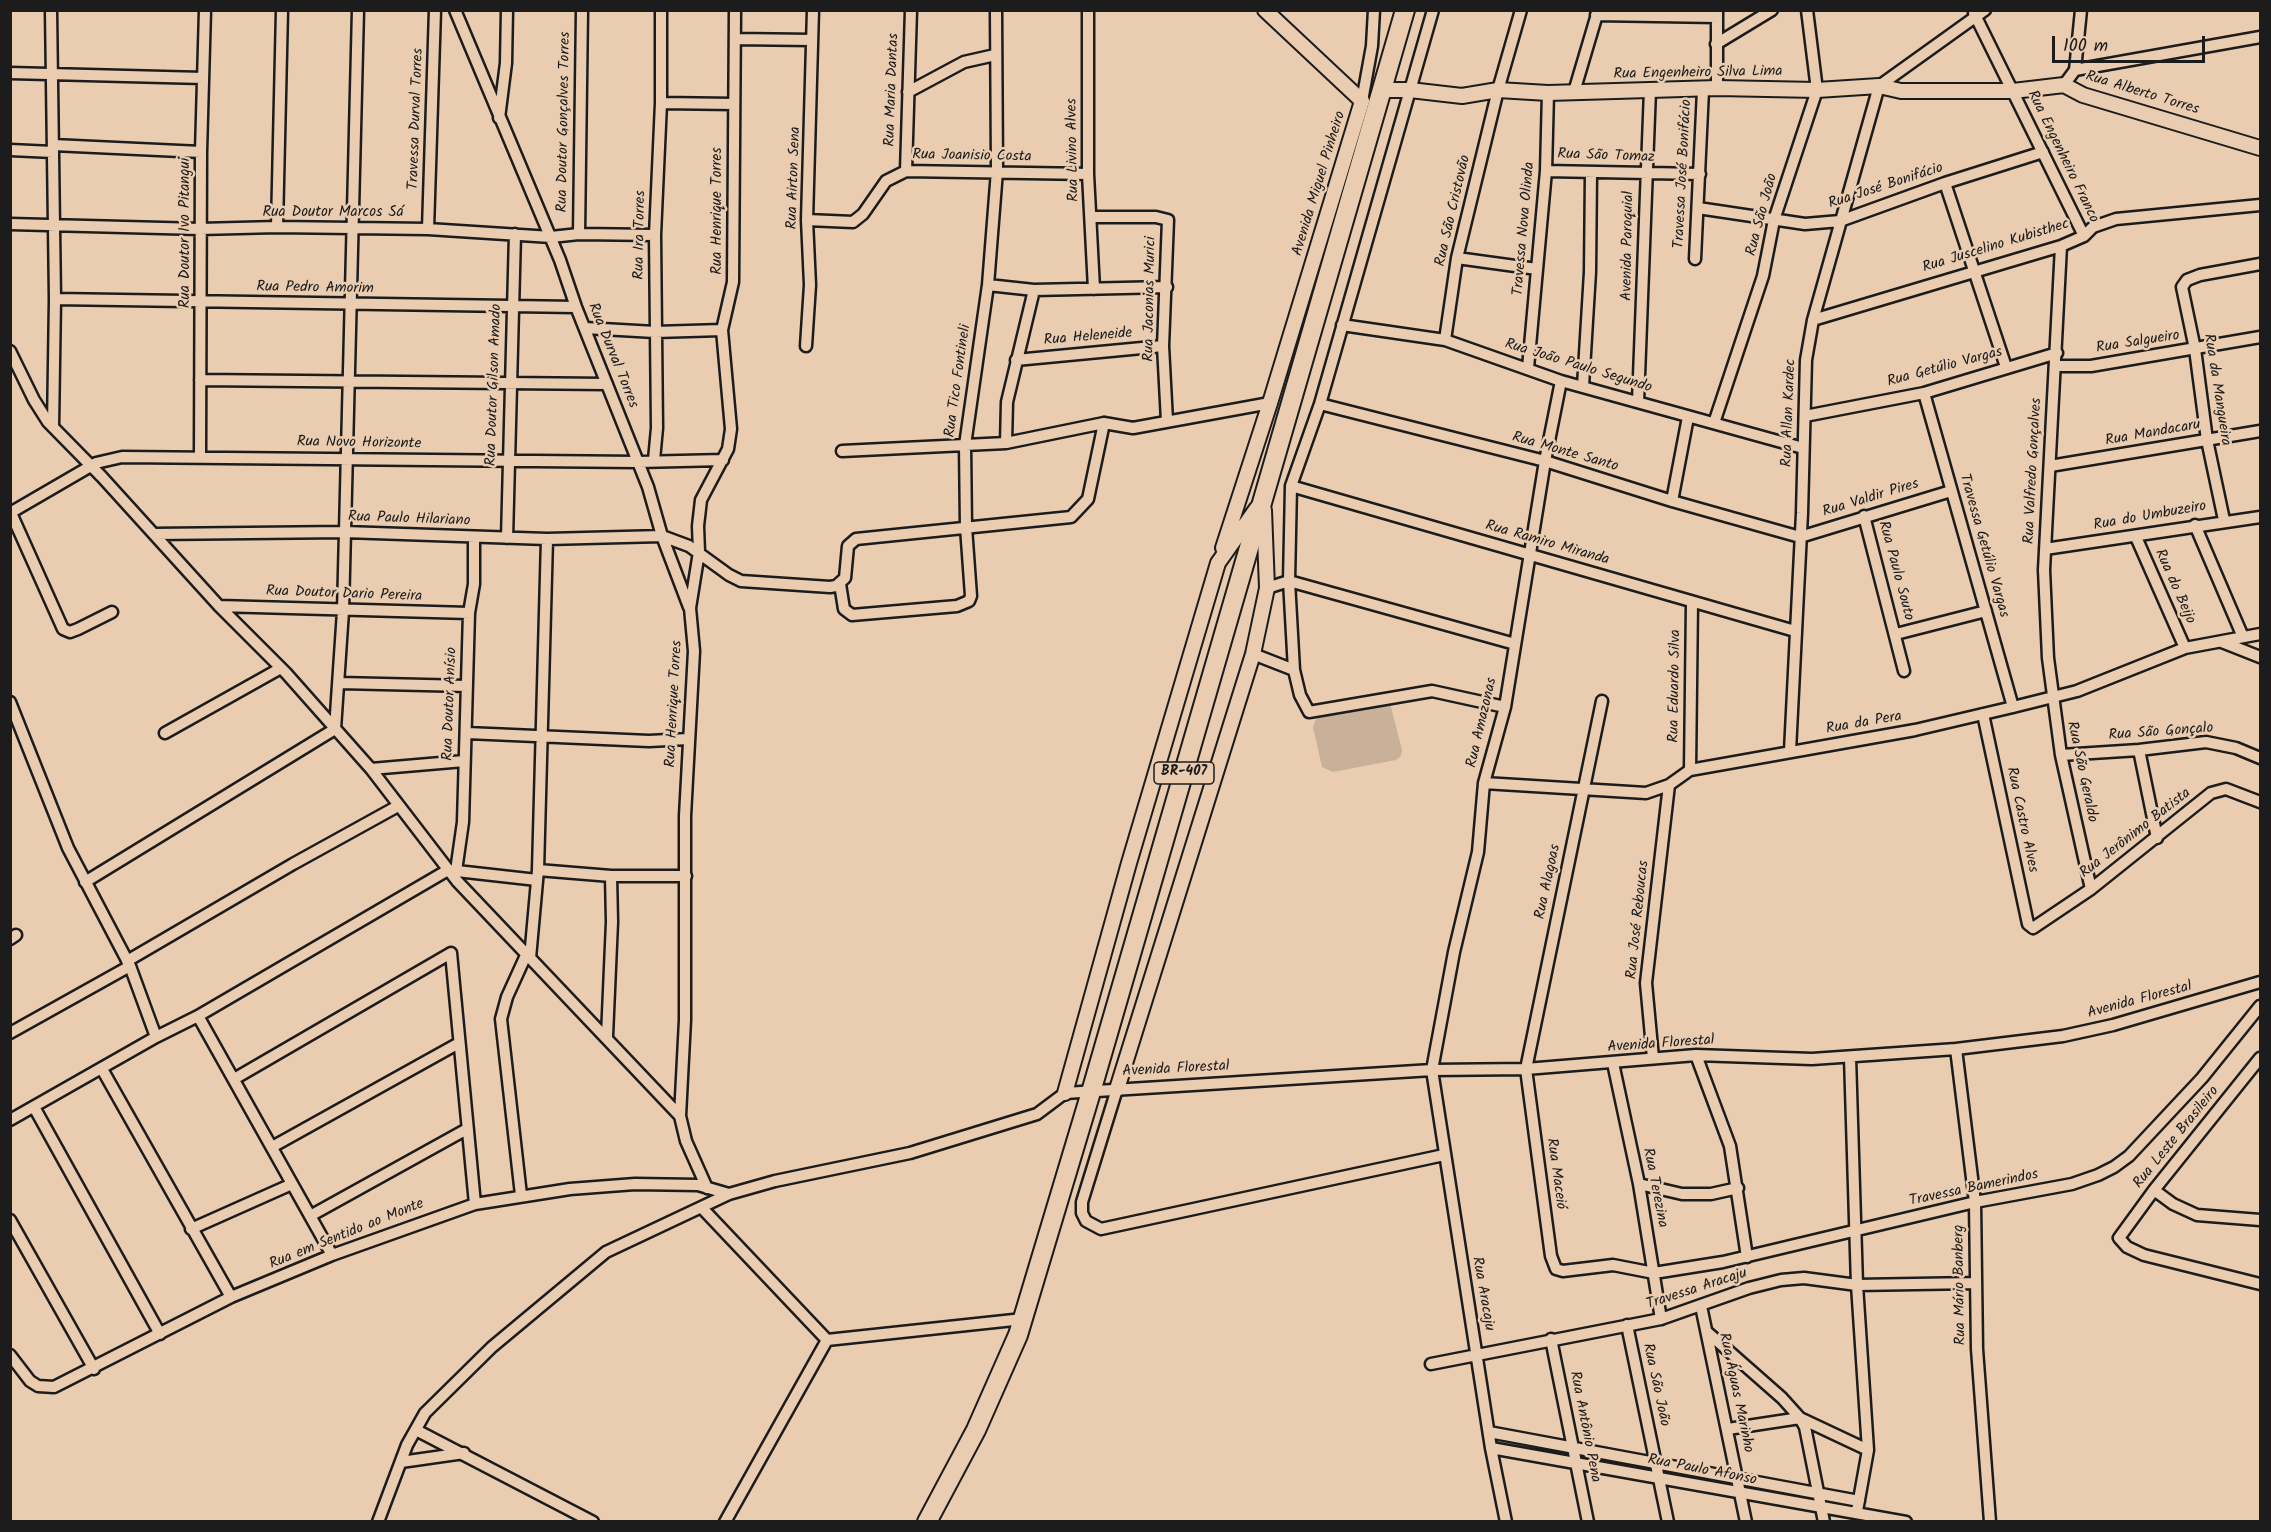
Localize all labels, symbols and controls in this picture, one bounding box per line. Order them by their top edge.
scale bar [2055,24,2208,62]
street label: Rua Doutor Gonçalves Torres [554,31,576,213]
text: 100 m [2063,32,2108,61]
street label: Rua Maria Dantas [882,33,904,147]
street label: Travessa Durval Torres [406,48,428,190]
street label: Rua Engenheiro Silva Lima [1613,64,1783,84]
street label: Rua Alberto Torres [2083,68,2201,120]
street label: Rua Engenheiro Franco [2022,88,2102,226]
street label: Rua Livino Alves [1064,98,1084,202]
street label: Travessa José Bonifácio [1671,99,1697,249]
street label: Avenida Miguel Pinheiro [1289,109,1351,259]
street label: Rua Airton Sena [784,126,806,230]
street label: Rua São Tomaz [1557,146,1655,168]
street label: Rua Henrique Torres [709,147,727,275]
street label: Rua Joanisio Costa [912,147,1032,167]
street label: Rua São Cristovão [1432,154,1476,268]
street label: Rua Doutor Ivo Pitangui [177,158,195,308]
street label: Rua José Bonifácio [1826,160,1946,214]
street label: Travessa Nova Olinda [1510,161,1540,297]
street label: Rua São João [1743,172,1783,258]
street label: Rua Ira Torres [631,190,651,280]
street label: Avenida Paroquial [1619,191,1639,301]
street label: Rua Doutor Marcos Sá [262,204,404,222]
street label: Rua Juscelino Kubisthec [1921,216,2071,278]
street label: Rua Jaconias Murici [1141,236,1161,362]
street label: Rua Pedro Amorim [256,279,374,299]
street label: Rua Durval Torres [583,301,641,411]
street label: Rua Doutor Gilson Amado [483,304,507,466]
street label: Rua Tico Fontineli [942,323,976,439]
street label: Rua Heleneide [1043,325,1133,351]
street label: Rua Salgueiro [2095,328,2181,358]
street label: Rua da Mangueira [2198,333,2234,447]
street label: Rua João Paulo Segundo [1502,336,1654,398]
street label: Rua Getúlio Vargas [1885,344,2005,392]
street label: Rua Allan Kardec [1779,359,1801,467]
street label: Rua Valfredo Gonçalves [2021,398,2047,544]
street label: Rua Mandacaru [2104,417,2202,451]
street label: Rua Monte Santo [1510,429,1620,477]
street label: Rua Novo Horizonte [297,434,421,454]
street label: Travessa Getúlio Vargas [1954,472,2012,620]
street label: Rua Valdir Pires [1821,476,1921,522]
street label: Rua do Umbuzeiro [2092,498,2208,536]
street label: Rua Paulo Hilariano [347,509,471,531]
street label: Rua Ramiro Miranda [1483,518,1611,570]
street label: Rua Paulo Souto [1873,519,1917,623]
street label: Rua do Beijo [2150,547,2198,627]
street label: Rua Doutor Dario Pereira [265,583,423,607]
street label: Rua Eduardo Silva [1666,629,1686,743]
street label: Rua Henrique Torres [663,640,687,768]
street label: Rua Doutor Anísio [440,647,462,761]
street label: Rua Amazonas [1464,676,1502,770]
street label: Rua da Pera [1825,708,1903,740]
street label: Rua São Geraldo [2062,720,2100,824]
street label: Rua São Gonçalo [2108,720,2214,746]
road number: BR-407 [1154,762,1214,784]
street label: Rua Castro Alves [2001,766,2041,874]
street label: Rua Jerônimo Batista [2077,785,2195,883]
street label: Rua Alagoas [1532,843,1566,921]
street label: Rua José Reboucas [1624,860,1654,980]
street label: Avenida Florestal [2086,978,2194,1024]
street label: Avenida Florestal [1607,1032,1715,1058]
street label: Avenida Florestal [1122,1058,1230,1082]
street label: Rua Leste Brasileiro [2130,1083,2224,1193]
street label: Rua Maceió [1541,1137,1569,1211]
street label: Rua Terezina [1637,1147,1671,1229]
street label: Travessa Bamerindos [1908,1167,2040,1211]
street label: Rua em Sentido ao Monte [267,1196,427,1274]
street label: Rua Mário Banberg [1951,1225,1971,1345]
street label: Rua Aracaju [1467,1256,1497,1332]
street label: Travessa Aracaju [1644,1265,1750,1315]
street label: Rua Águas Marinho [1713,1331,1757,1455]
street label: Rua São João [1637,1342,1673,1428]
street label: Rua Antônio Pena [1564,1370,1604,1484]
street label: Rua Paulo Afonso [1646,1452,1758,1490]

